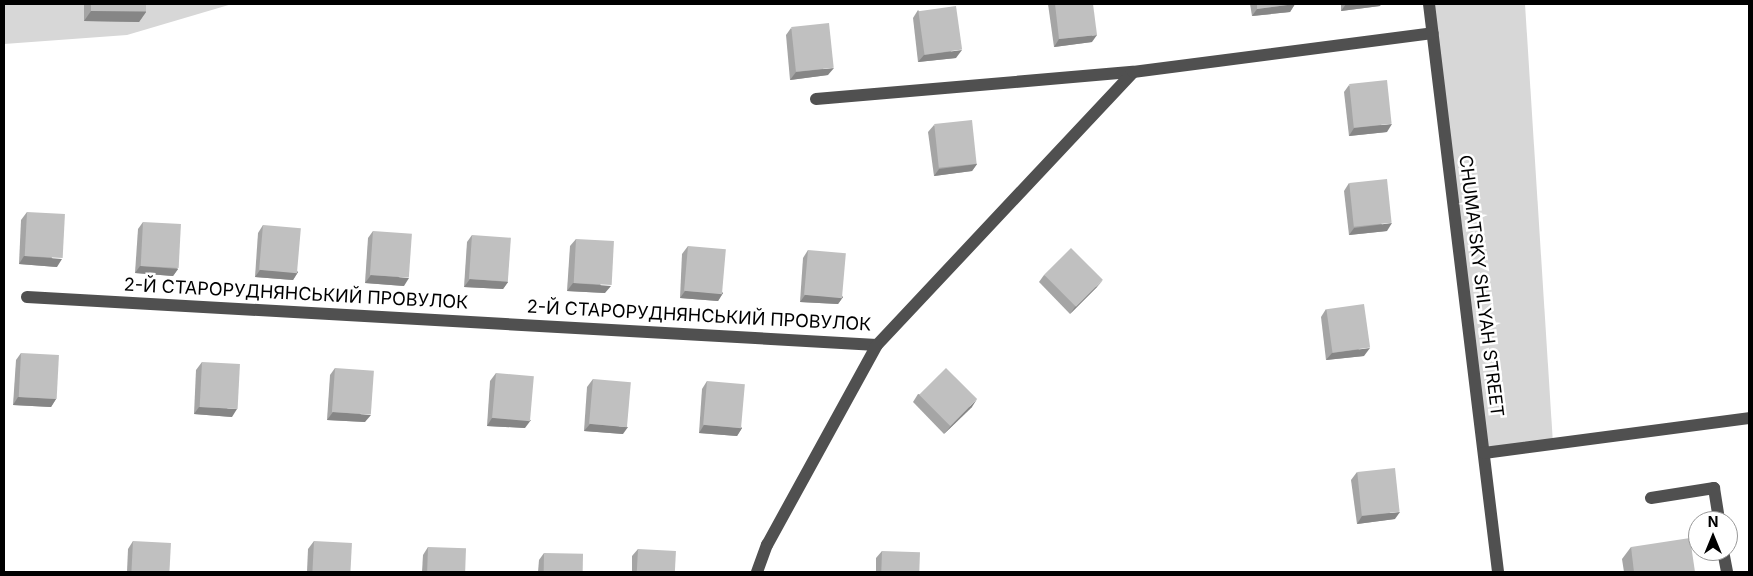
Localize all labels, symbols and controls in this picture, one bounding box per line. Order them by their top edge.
street label: CHUMATSKY SHLYAH STREET [1454,154,1508,418]
street label: 2-Й СТАРОРУДНЯНСЬКИЙ ПРОВУЛОК [123,274,469,314]
street label: 2-Й СТАРОРУДНЯНСЬКИЙ ПРОВУЛОК [526,296,872,336]
north arrow [1688,511,1738,561]
text: N [1708,513,1718,530]

